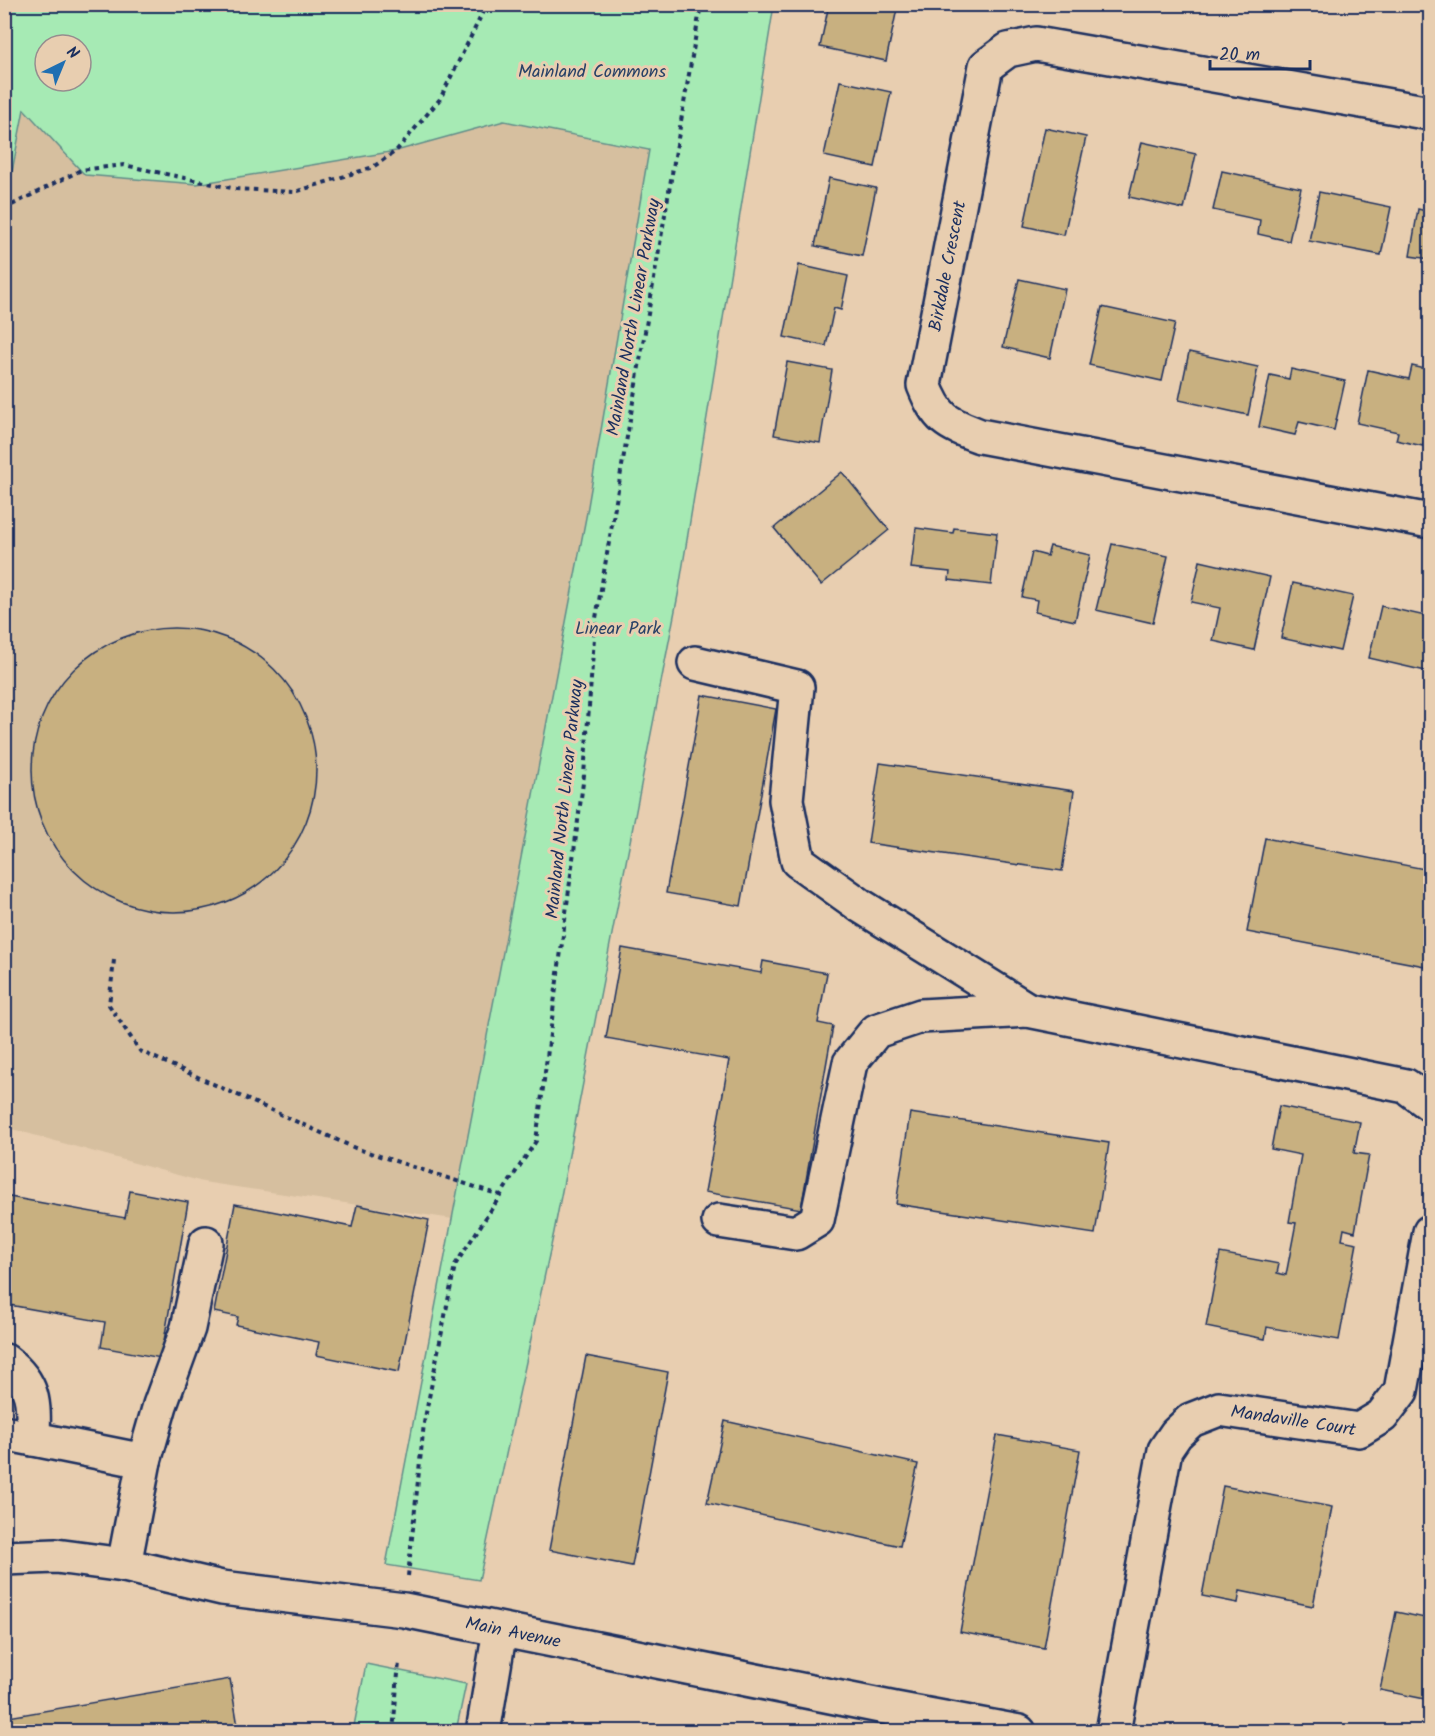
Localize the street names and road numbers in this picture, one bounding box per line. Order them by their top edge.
street label: Mainland North Linear Parkway [599,196,670,438]
street label: Birkdale Crescent [922,197,976,334]
street label: Mainland North Linear Parkway [539,678,593,920]
street label: Mandaville Court [1229,1398,1359,1446]
street label: Main Avenue [463,1610,563,1657]

